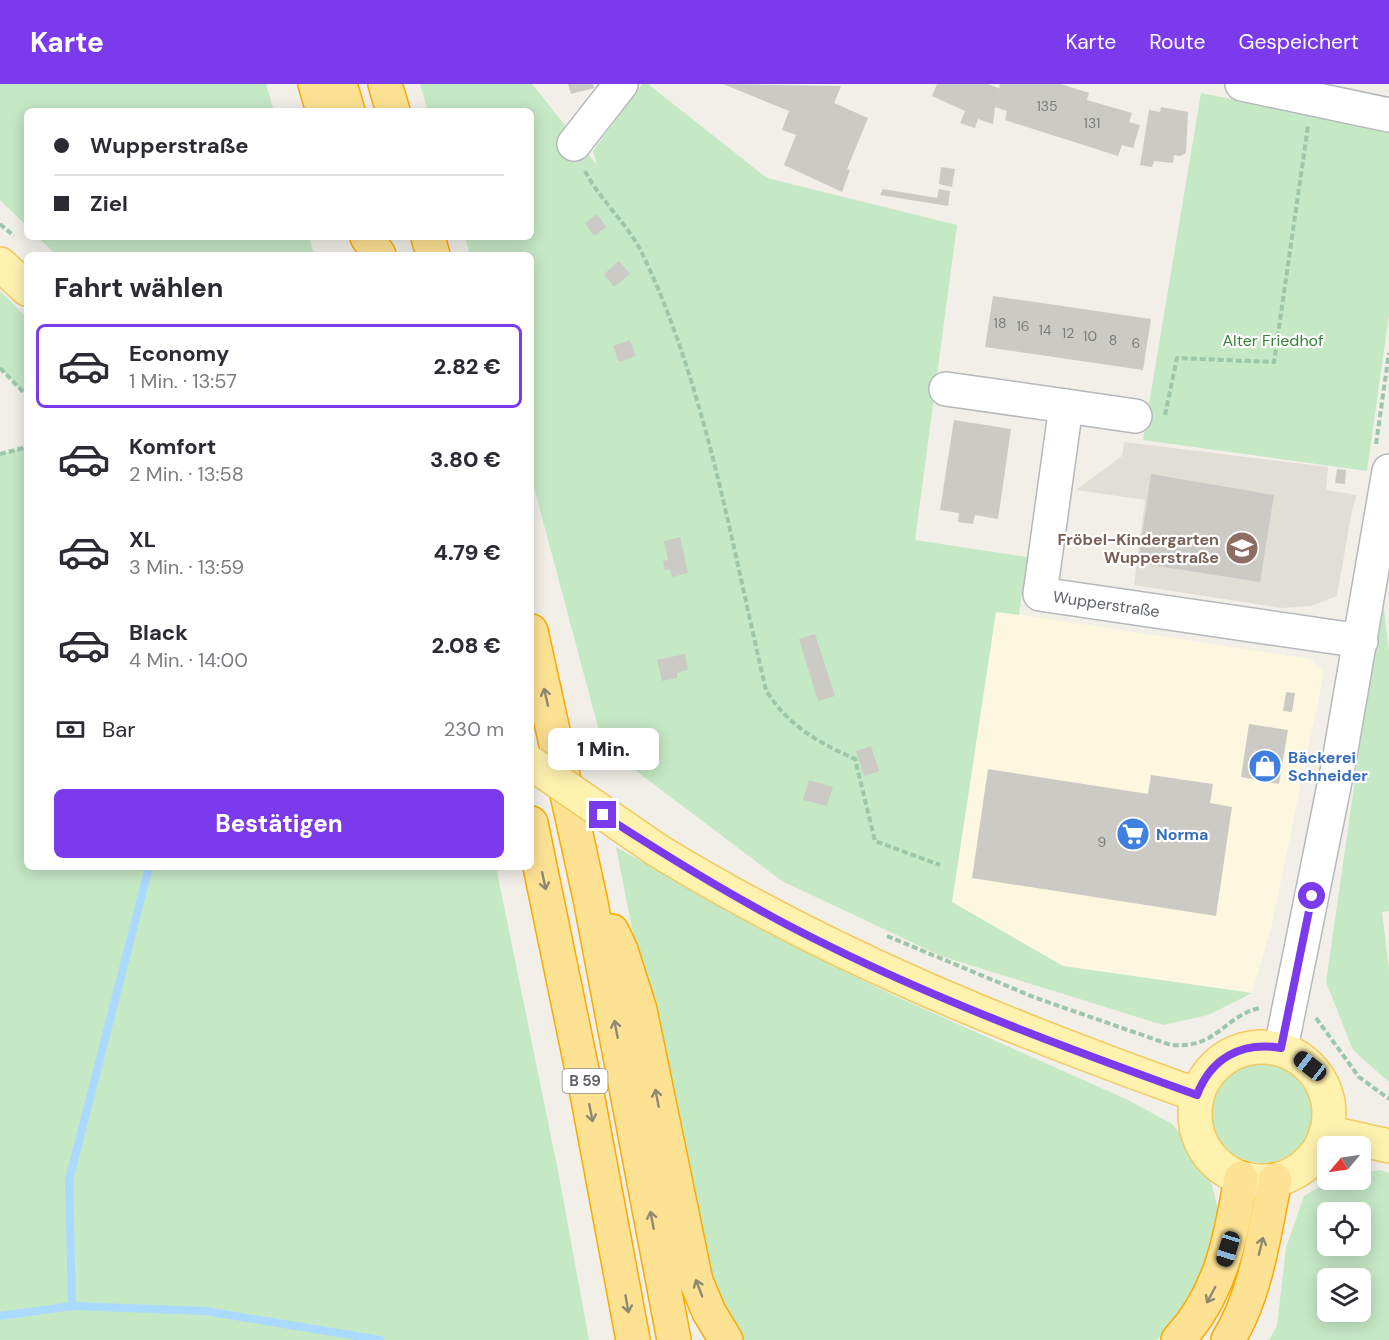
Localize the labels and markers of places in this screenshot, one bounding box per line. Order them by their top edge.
place label: Fröbel-Kindergarten Wupperstraße [1057,529,1219,568]
school or university icon: Fröbel-Kindergarten Wupperstraße [1224,530,1260,566]
place label: Bäckerei Schneider [1288,747,1368,786]
shop icon: Bäckerei Schneider [1247,748,1283,784]
supermarket icon: Norma [1115,816,1151,852]
place label: Norma [1156,824,1208,845]

